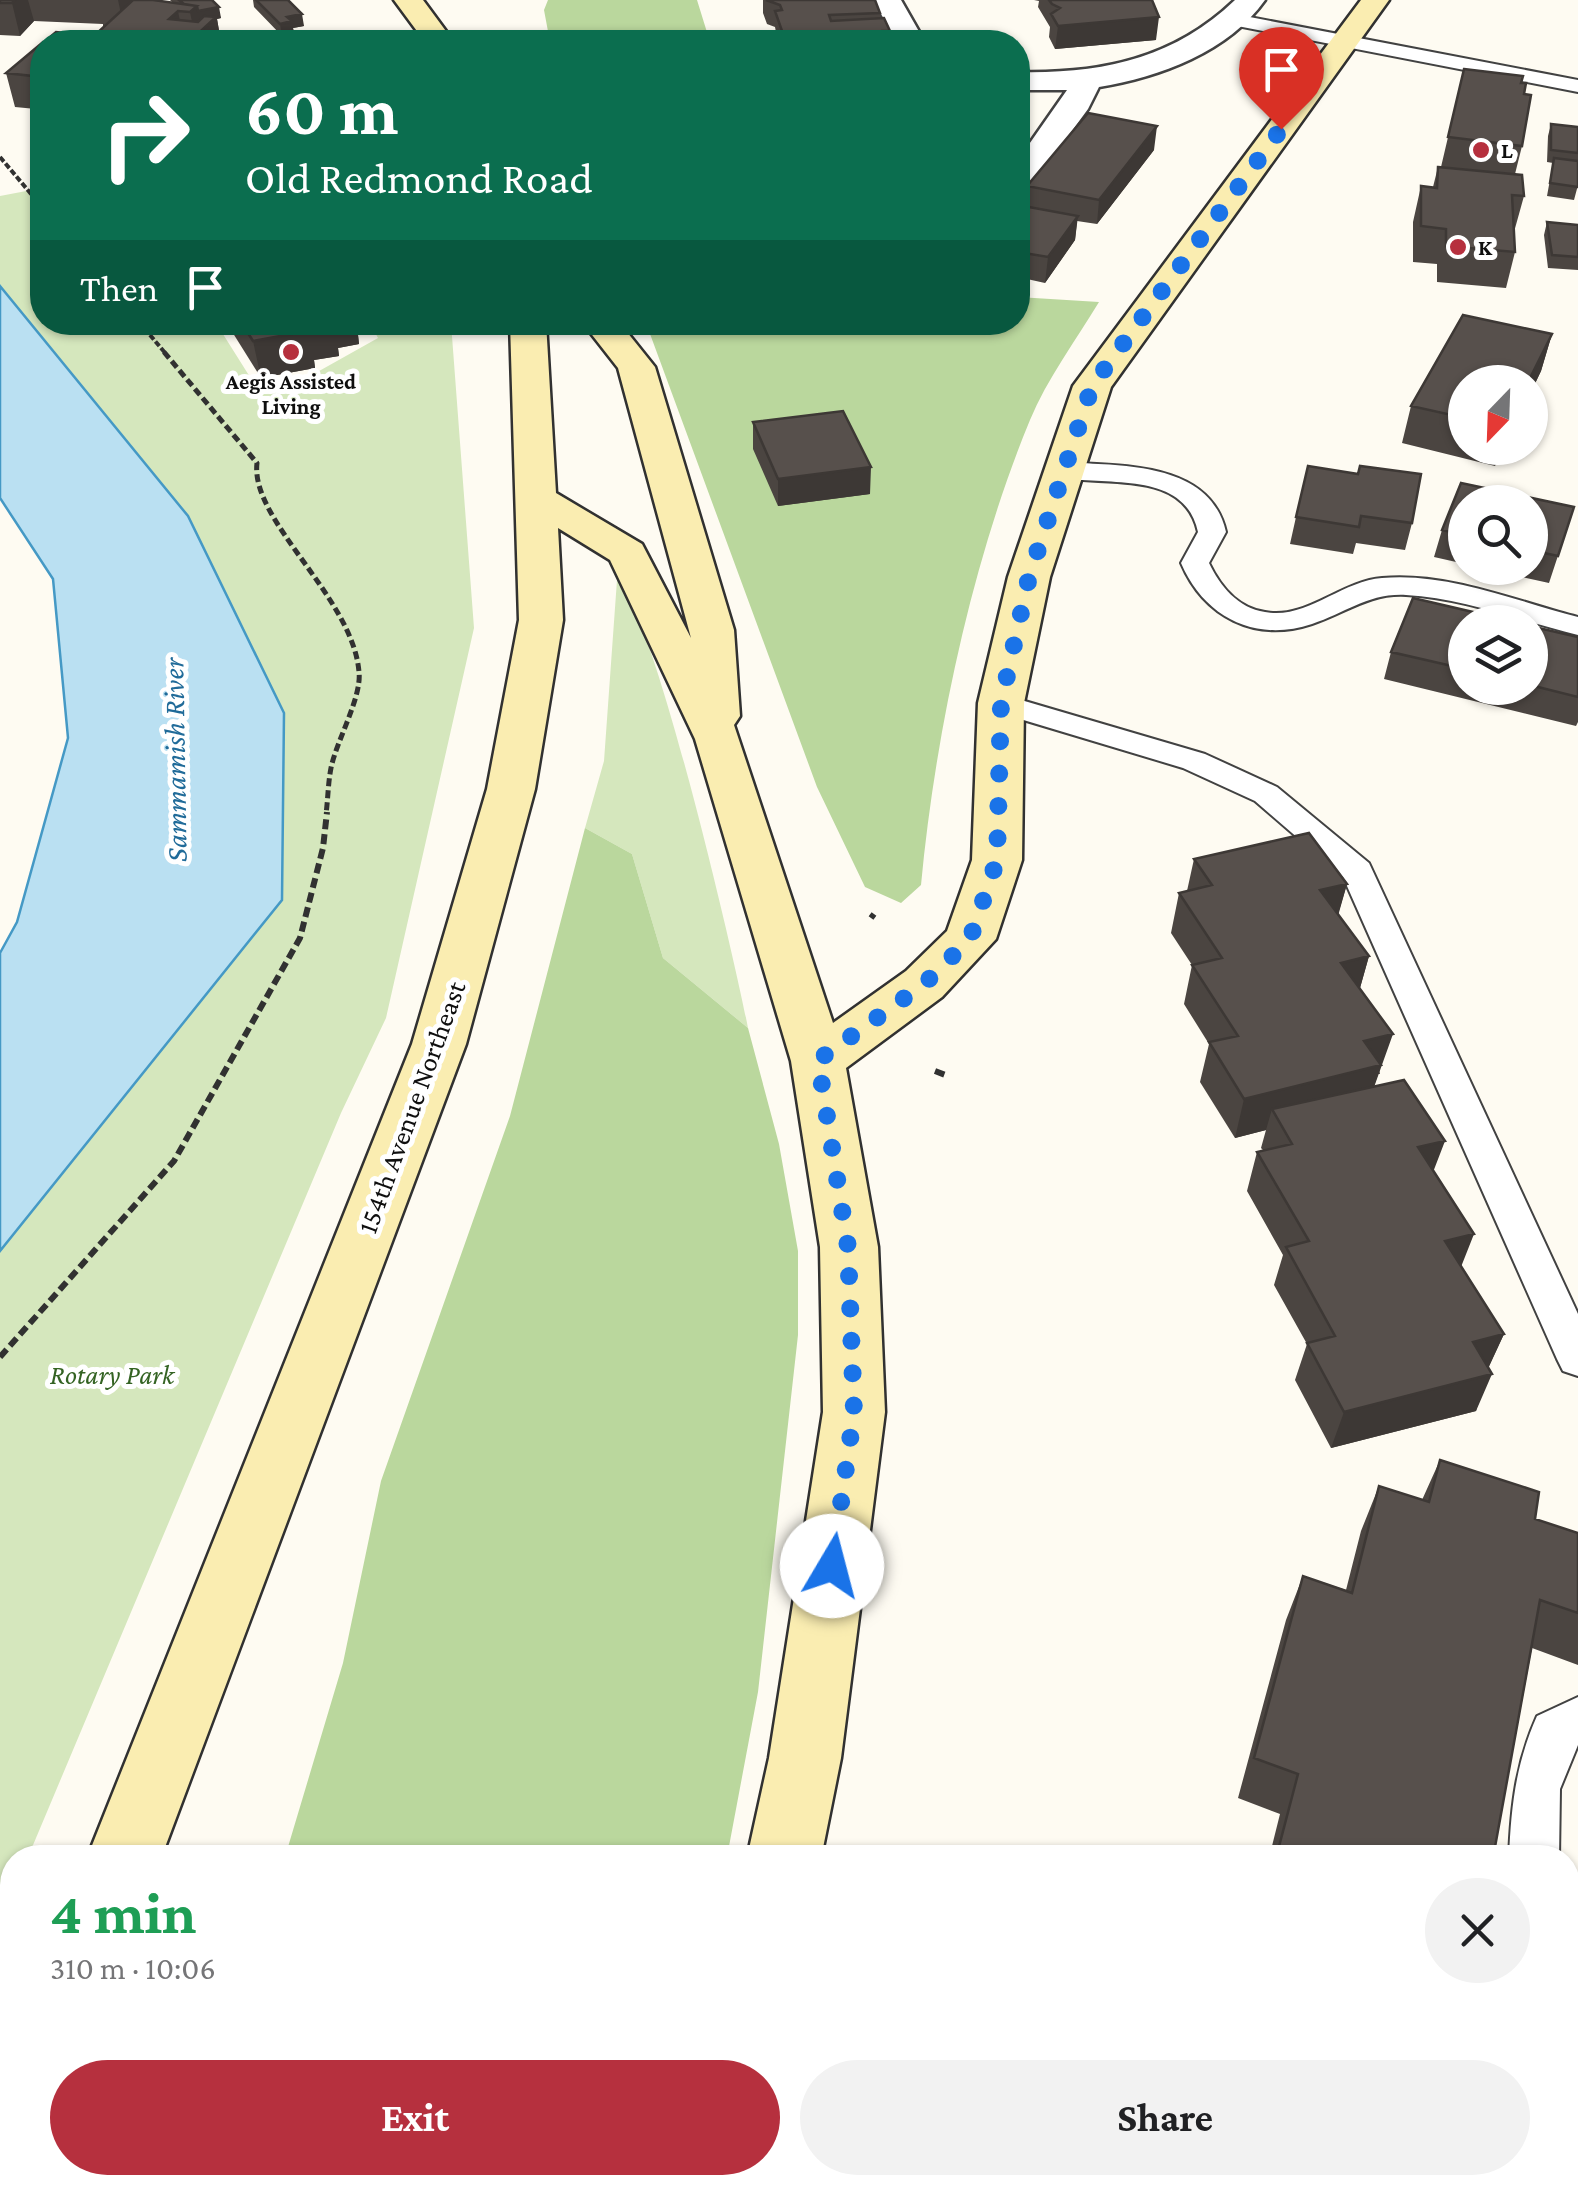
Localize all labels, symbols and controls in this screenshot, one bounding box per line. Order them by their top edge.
pin [1239,27,1324,130]
icon: arrive [1254,42,1309,97]
icon: right [80,70,210,200]
text: 60 m [245,71,398,149]
place label: L [1501,138,1513,163]
marker: L [1470,139,1492,161]
text: Old Redmond Road [245,153,593,203]
place label: K [1478,235,1493,260]
marker: K [1447,236,1469,258]
icon: arrive [178,260,233,315]
text: Then [80,267,158,309]
marker: Aegis Assisted Living [280,341,302,363]
north arrow [1448,365,1548,465]
map controls [1448,365,1548,705]
place label: Aegis Assisted Living [225,369,356,419]
button: search [1448,485,1548,585]
button: layers [1448,605,1548,705]
water label: Sammamish River [156,656,193,862]
street label: 154th Avenue Northeast [351,976,472,1237]
park label: Rotary Park [50,1359,176,1390]
position arrow [780,1514,884,1618]
button: close [1425,1878,1530,1983]
text: 4 min [50,1879,197,1946]
text: 310 m · 10:06 [50,1950,216,1986]
button: Exit [50,2060,780,2175]
button: Share [800,2060,1530,2175]

